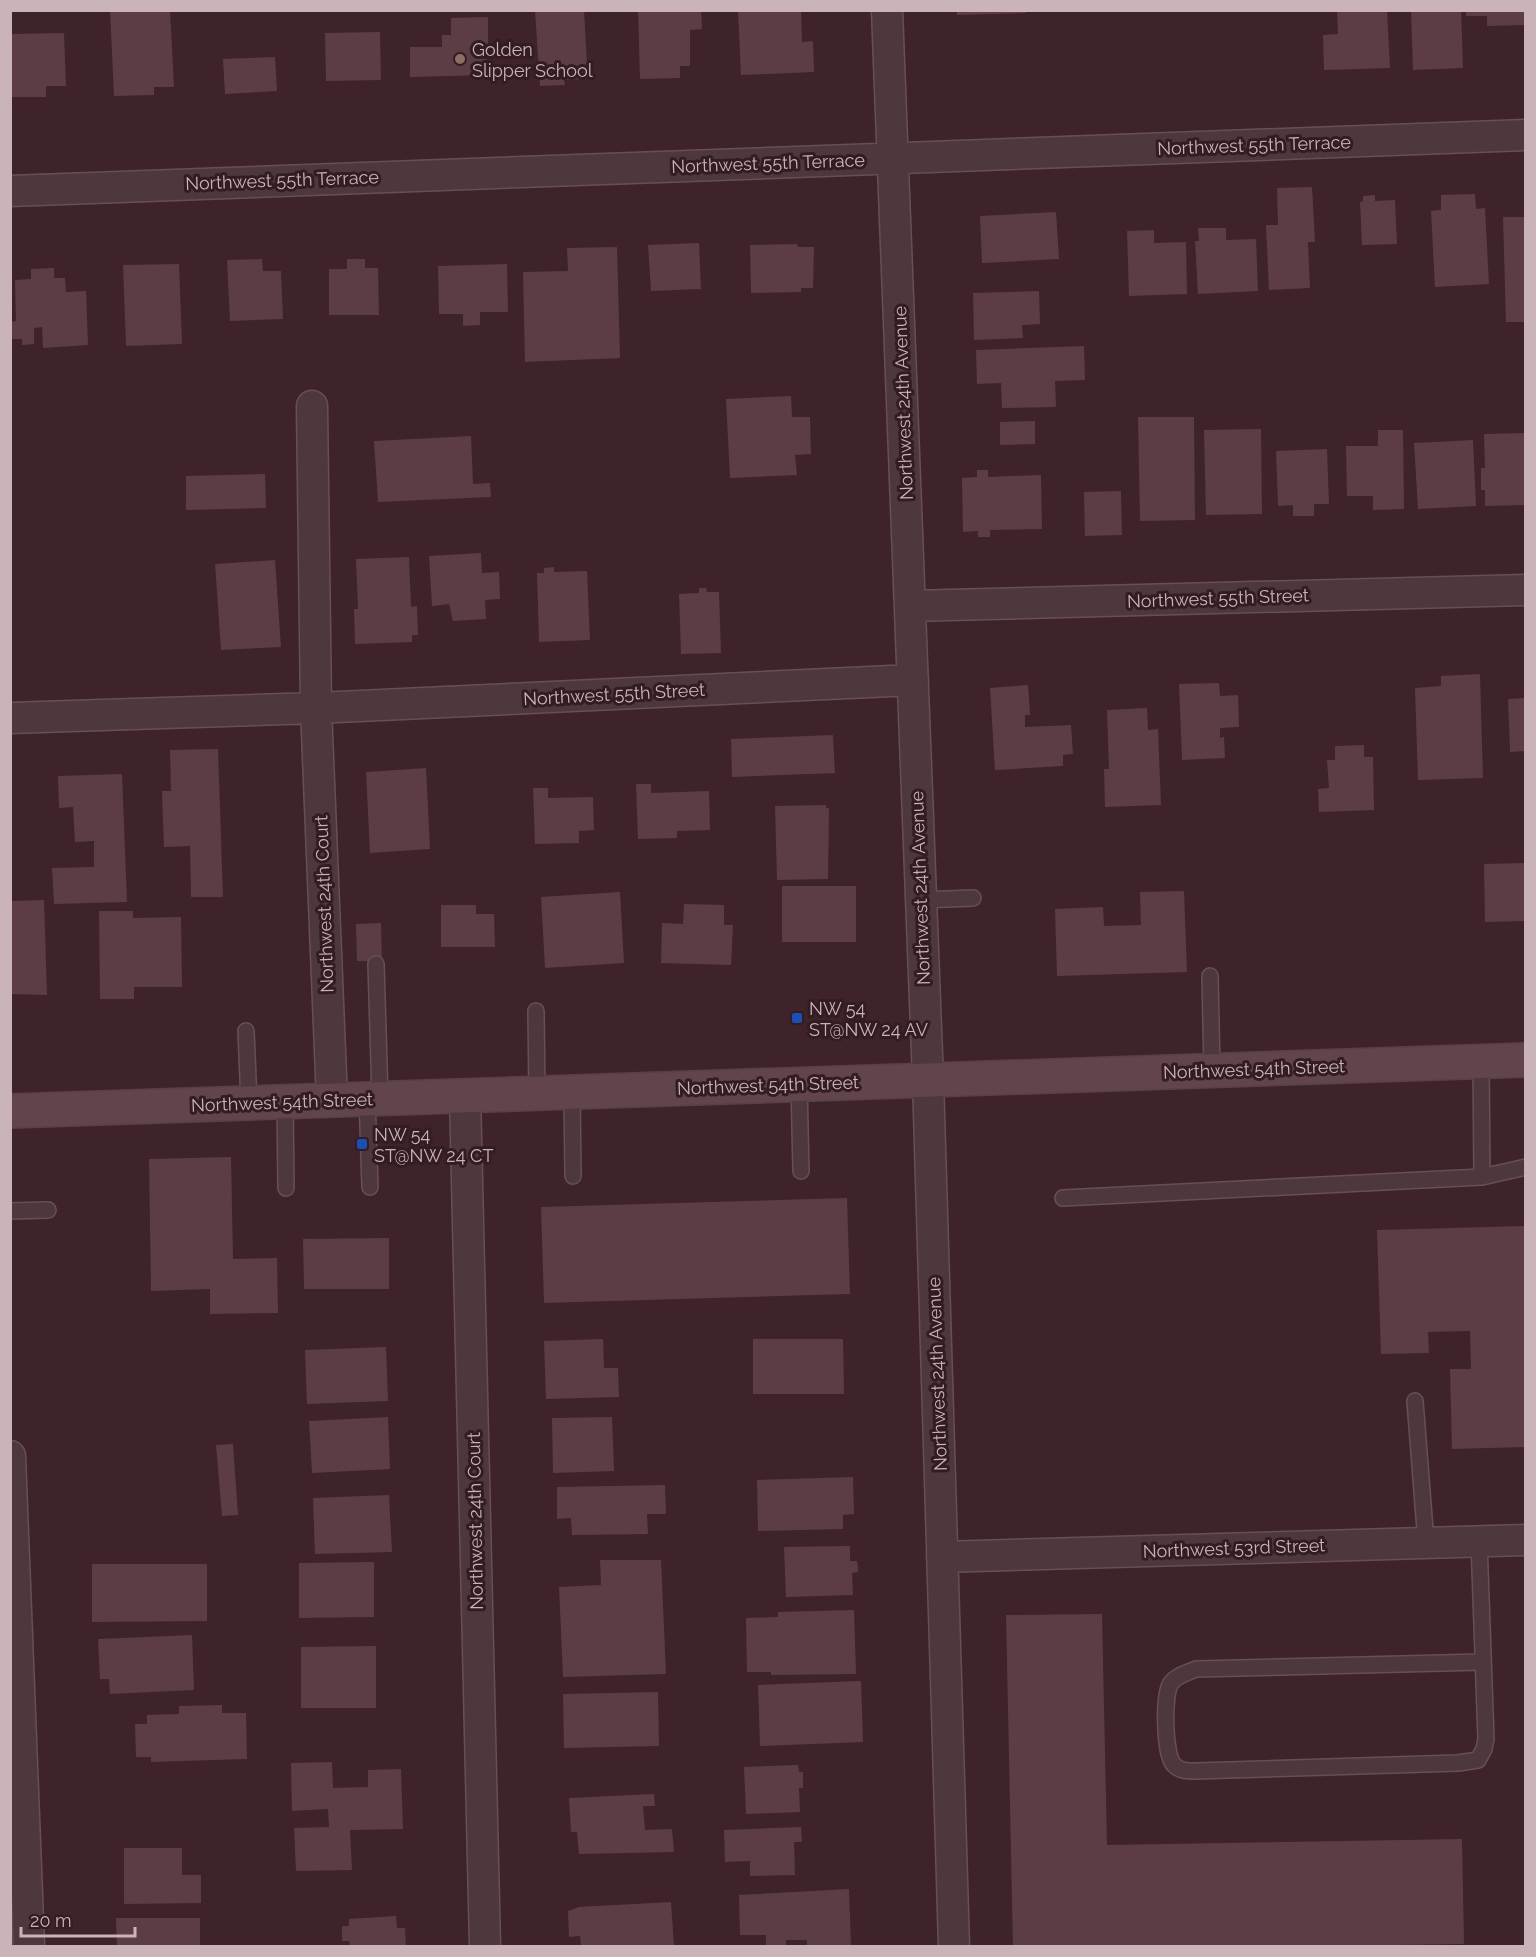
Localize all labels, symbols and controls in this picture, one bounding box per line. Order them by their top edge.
place label: Golden Slipper School [472,39,593,81]
marker: Golden Slipper School [453,52,467,66]
street label: Northwest 55th Terrace [1157,131,1352,159]
street label: Northwest 55th Terrace [671,149,866,177]
street label: Northwest 55th Terrace [185,166,380,194]
street label: Northwest 24th Avenue [889,305,917,500]
street label: Northwest 55th Street [1127,584,1309,612]
street label: Northwest 55th Street [523,679,705,709]
street label: Northwest 24th Avenue [906,790,934,985]
street label: Northwest 24th Court [310,815,338,993]
place label: NW 54 ST@NW 24 AV [809,998,928,1040]
marker: NW 54 ST@NW 24 AV [790,1011,804,1025]
street label: Northwest 54th Street [1163,1055,1345,1083]
street label: Northwest 54th Street [677,1071,859,1099]
street label: Northwest 54th Street [191,1088,373,1116]
place label: NW 54 ST@NW 24 CT [374,1124,493,1166]
marker: NW 54 ST@NW 24 CT [355,1137,369,1151]
street label: Northwest 24th Avenue [923,1276,951,1471]
street label: Northwest 24th Court [463,1432,487,1610]
street label: Northwest 53rd Street [1142,1534,1326,1562]
scale bar [21,1900,135,1938]
text: 20 m [30,1910,72,1931]

